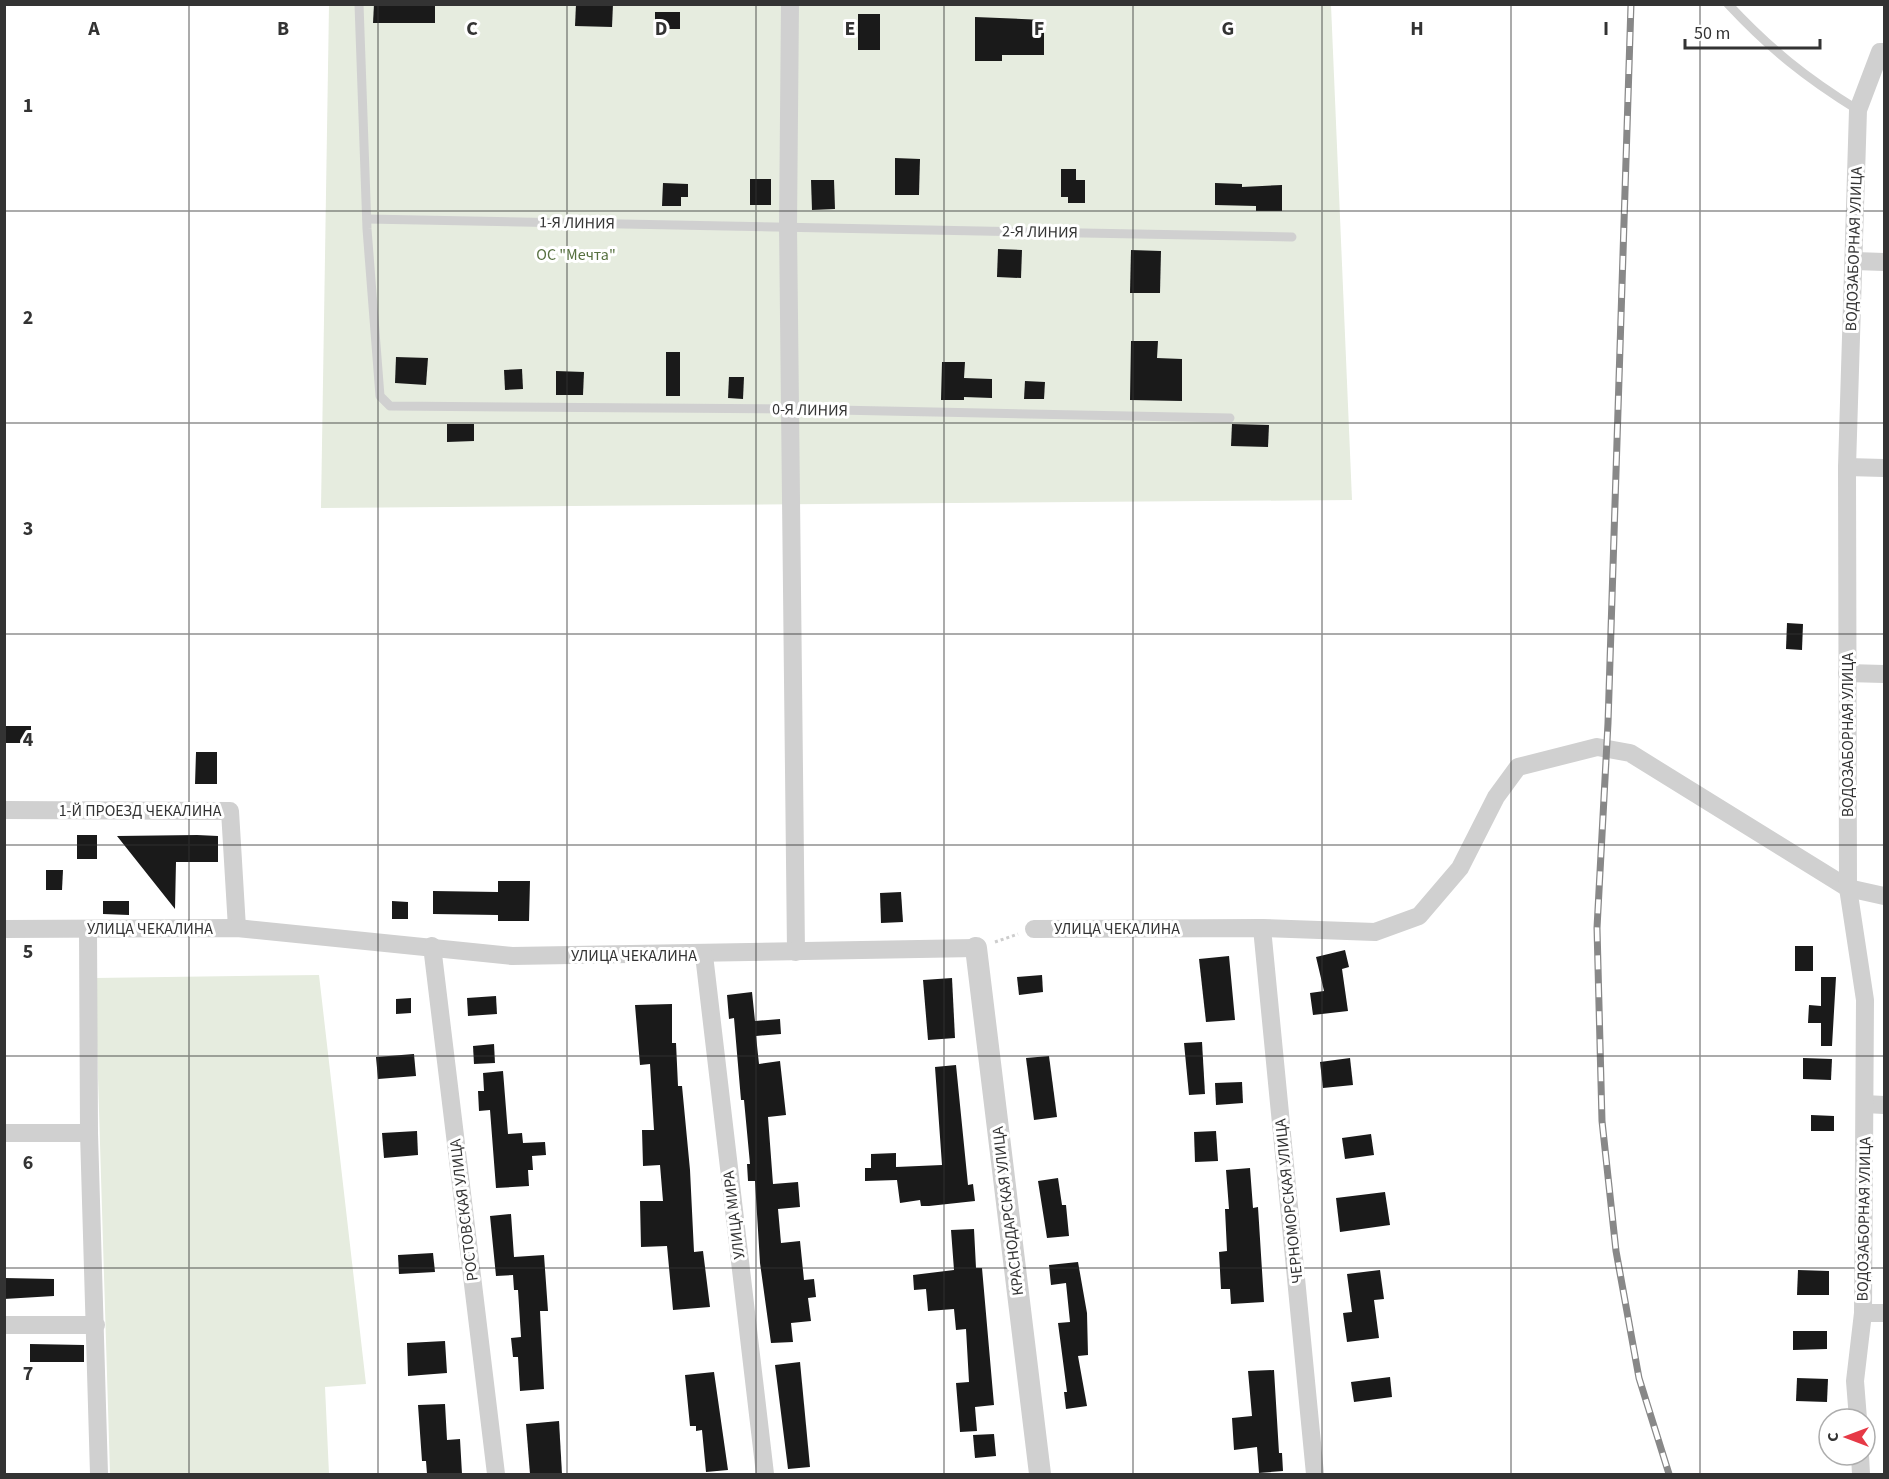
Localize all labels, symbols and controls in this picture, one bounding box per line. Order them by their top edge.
scale bar [1685,12,1820,50]
text: A [87,15,100,43]
text: B [277,15,289,43]
text: C [466,15,478,43]
text: D [655,15,667,43]
text: E [845,15,855,43]
text: F [1034,15,1044,43]
text: G [1222,15,1234,43]
text: H [1410,15,1424,43]
text: I [1603,15,1609,43]
text: 50 m [1694,21,1730,46]
text: 1 [23,92,33,120]
street label: ВОДОЗАБОРНАЯ УЛИЦА [1840,166,1868,332]
street label: 1-Я ЛИНИЯ [539,211,615,235]
street label: 2-Я ЛИНИЯ [1002,220,1078,244]
park label: ОС "Мечта" [536,244,616,266]
text: 2 [23,304,33,332]
street label: 0-Я ЛИНИЯ [772,398,848,422]
text: 3 [23,515,33,543]
street label: ВОДОЗАБОРНАЯ УЛИЦА [1837,652,1859,817]
text: 4 [23,726,34,754]
street label: 1-Й ПРОЕЗД ЧЕКАЛИНА [59,800,222,822]
street label: УЛИЦА ЧЕКАЛИНА [87,918,213,940]
street label: УЛИЦА ЧЕКАЛИНА [1054,918,1180,940]
text: 5 [23,938,33,966]
street label: УЛИЦА ЧЕКАЛИНА [571,945,697,967]
street label: ЧЕРНОМОРСКАЯ УЛИЦА [1269,1117,1309,1285]
street label: КРАСНОДАРСКАЯ УЛИЦА [987,1125,1029,1297]
street label: ВОДОЗАБОРНАЯ УЛИЦА [1852,1136,1876,1302]
street label: РОСТОВСКАЯ УЛИЦА [444,1137,484,1282]
text: 6 [23,1149,33,1177]
street label: УЛИЦА МИРА [718,1169,750,1261]
text: 7 [23,1360,33,1388]
north arrow [1817,1407,1877,1467]
text: С [1822,1432,1844,1442]

